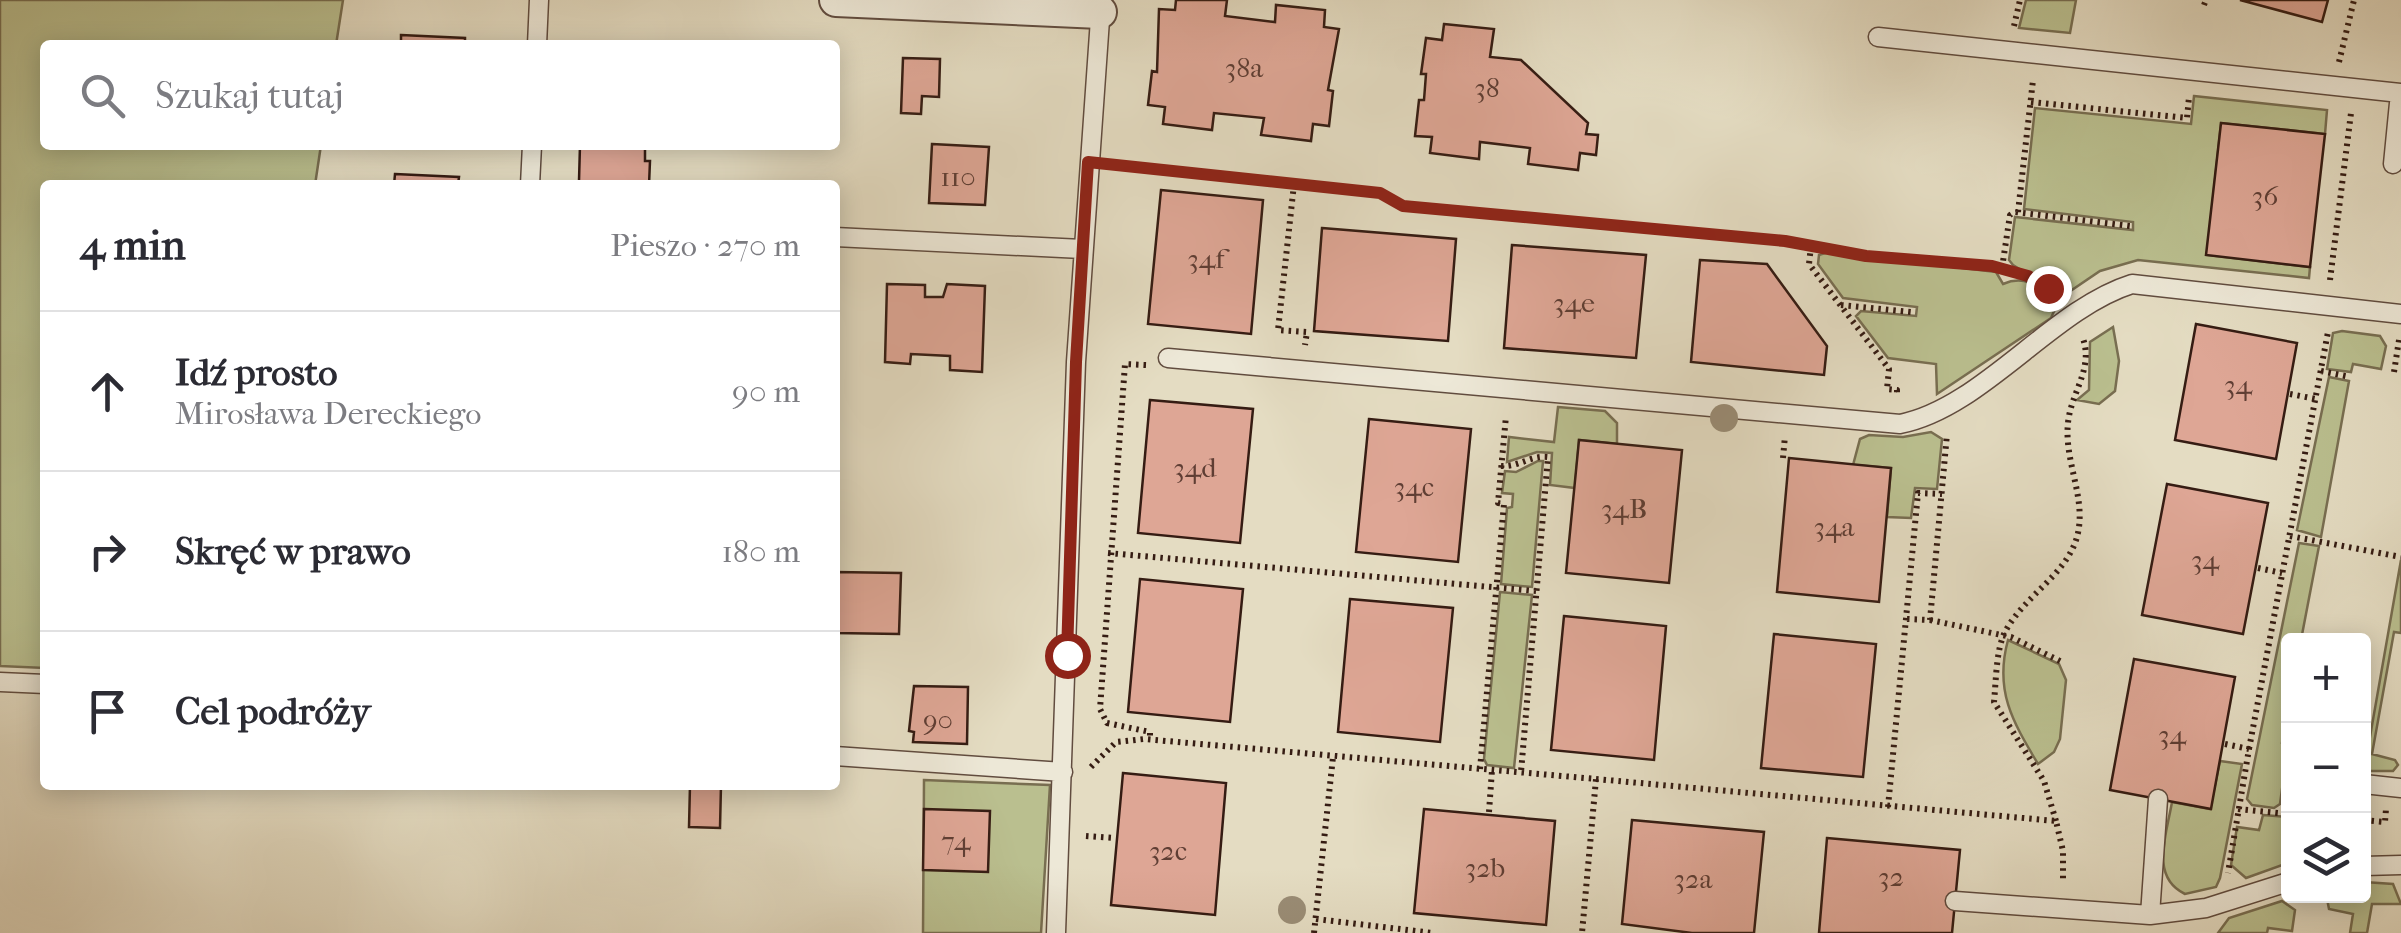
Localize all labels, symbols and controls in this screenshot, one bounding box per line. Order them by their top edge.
search box [40,40,840,150]
house number: 38a [1225,51,1264,84]
icon: search [75,68,130,123]
house number: 38 [1474,71,1500,104]
text: Szukaj tutaj [155,73,344,118]
house number: 110 [940,160,976,193]
house number: 36 [2252,179,2279,212]
text: 4 min [80,221,186,270]
text: Pieszo · 270 m [610,227,800,264]
house number: 34f [1187,242,1230,275]
route end [2026,266,2072,312]
house number: 34e [1553,286,1595,319]
text: Idź prosto [175,350,338,395]
icon: ahead [80,364,135,419]
house number: 34 [2224,368,2253,401]
text: 90 m [732,373,800,410]
text: Mirosława Dereckiego [175,395,481,432]
house number: 34d [1173,451,1217,484]
house number: 34c [1394,470,1434,503]
house number: 34B [1601,492,1647,525]
house number: 34a [1814,510,1856,543]
icon: right [80,524,135,579]
text: Skręć w prawo [175,529,411,574]
text: 180 m [721,533,800,570]
house number: 34 [2191,543,2220,576]
route start [1045,633,1091,679]
map controls [2281,633,2371,903]
button: + [2281,633,2371,723]
icon: arrive [80,684,135,739]
text: Cel podróży [175,689,371,734]
house number: 90 [923,703,953,736]
house number: 34 [2158,718,2187,751]
button: − [2281,723,2371,813]
button: layers [2281,813,2371,903]
house number: 74 [941,824,972,857]
house number: 32c [1149,834,1187,867]
house number: 32b [1465,851,1505,884]
house number: 32 [1878,860,1904,893]
house number: 32a [1674,862,1713,895]

